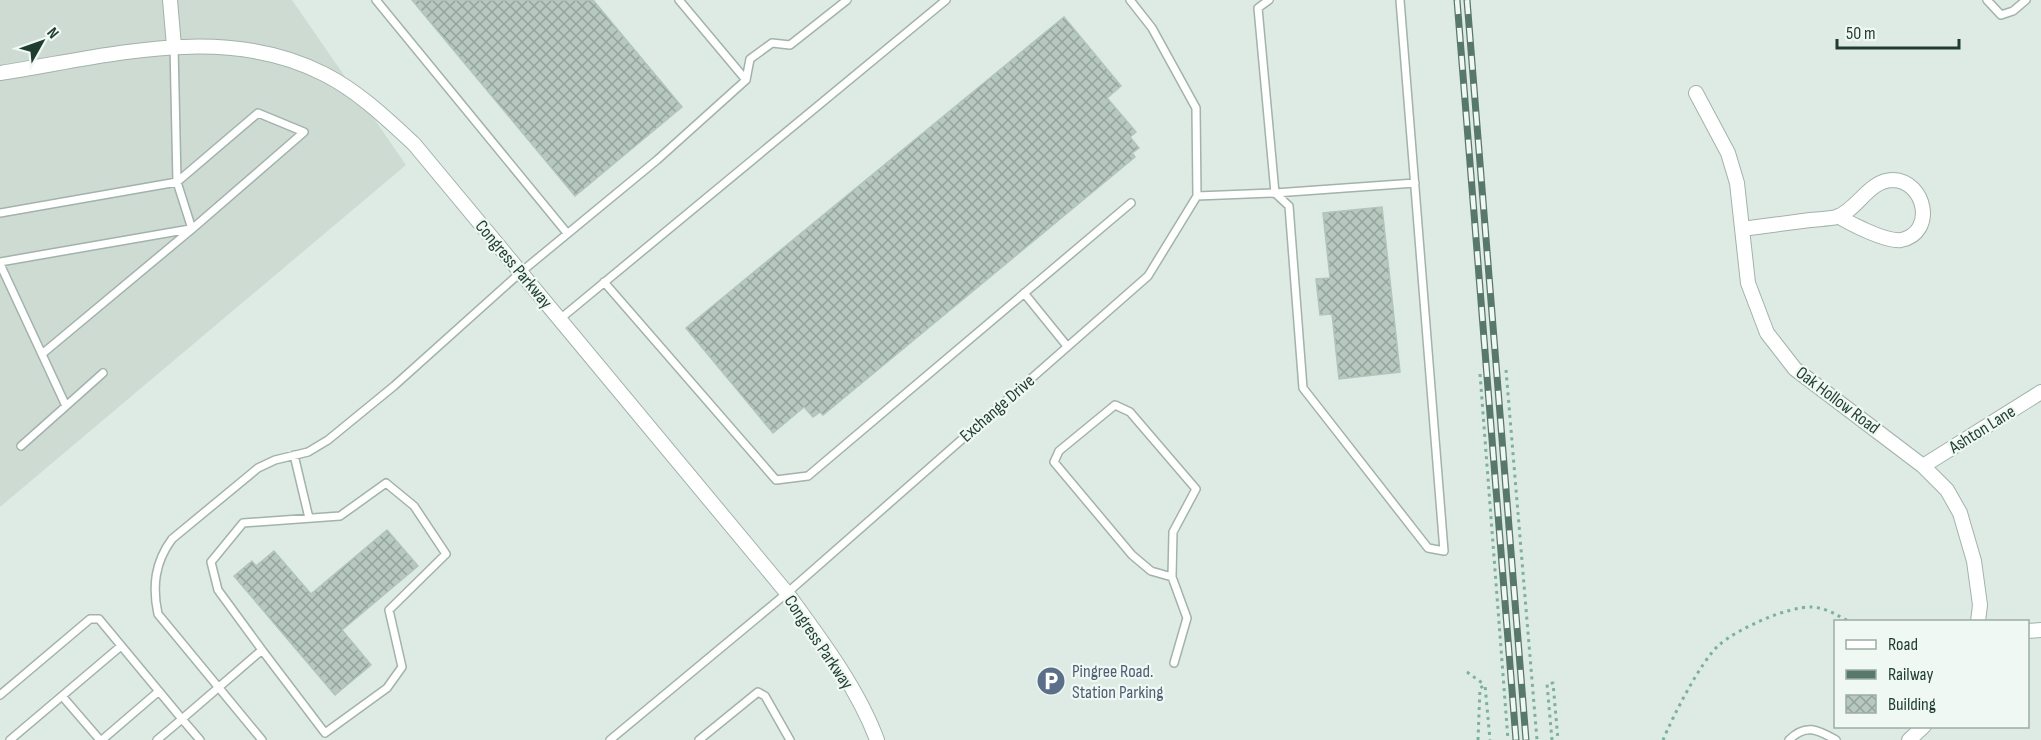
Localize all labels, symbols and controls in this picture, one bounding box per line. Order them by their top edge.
north arrow [12,12,72,72]
scale bar [1837,12,1958,50]
text: 50 m [1846,23,1876,44]
text: N [42,24,62,43]
street label: Congress Parkway [471,216,557,313]
street label: Oak Hollow Road [1792,362,1884,439]
street label: Exchange Drive [956,370,1039,446]
street label: Ashton Lane [1944,401,2019,458]
street label: Congress Parkway [780,591,858,693]
legend [1834,620,2029,728]
text: Road [1888,634,1918,655]
place label: Pingree Road. Station Parking [1072,661,1163,703]
text: Railway [1888,664,1933,685]
parking icon: Pingree Road. Station Parking [1035,665,1067,697]
text: Building [1888,694,1936,715]

